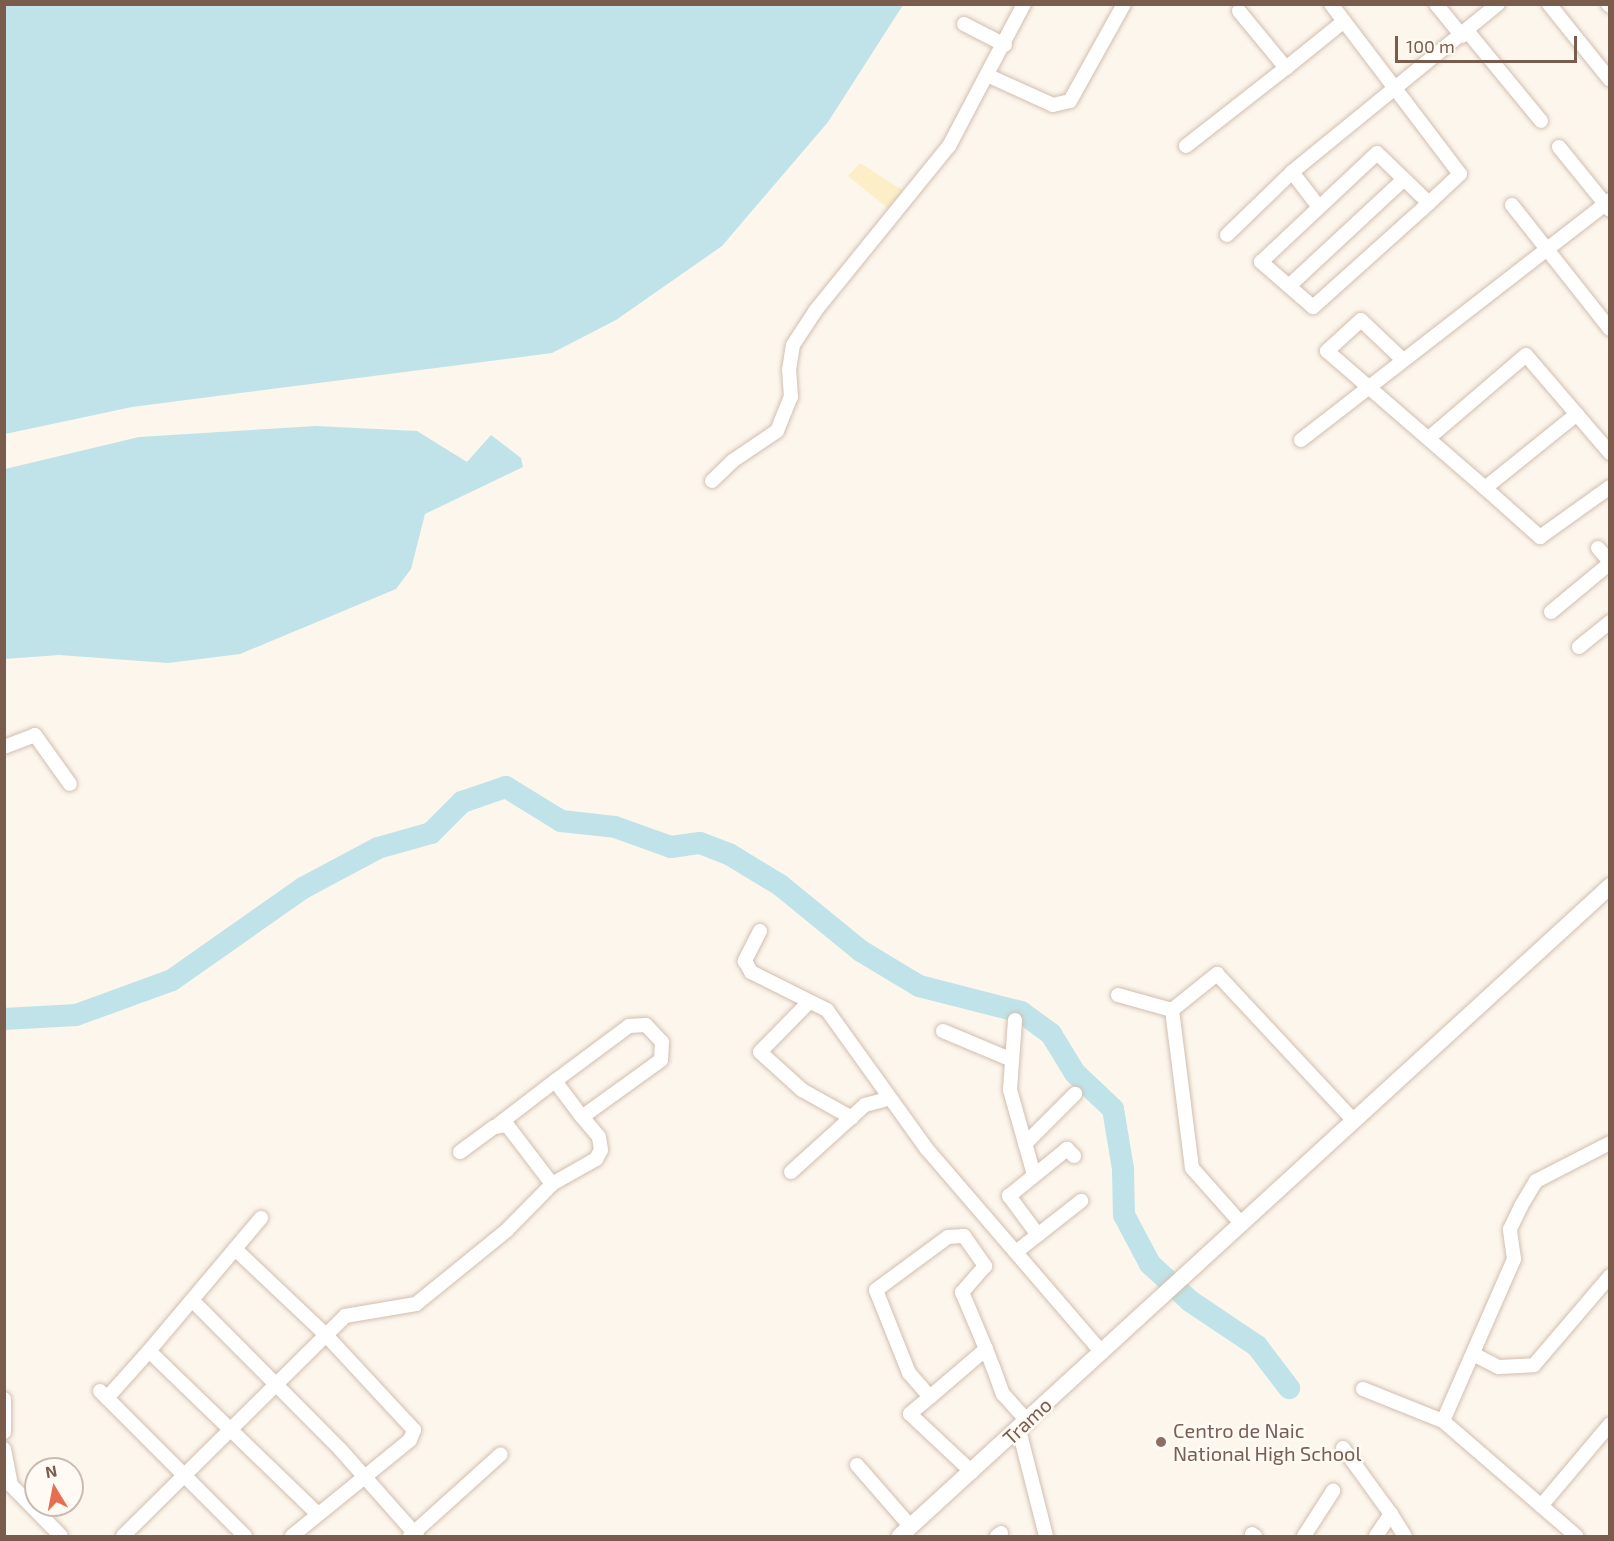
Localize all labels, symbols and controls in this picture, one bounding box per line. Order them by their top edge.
scale bar [1398,24,1580,62]
text: 100 m [1406,35,1455,57]
street label: Tramo [998,1393,1056,1449]
place label: Centro de Naic National High School [1173,1418,1362,1465]
marker: Centro de Naic National High School [1154,1435,1168,1449]
north arrow [24,1457,84,1517]
text: N [44,1460,58,1481]

